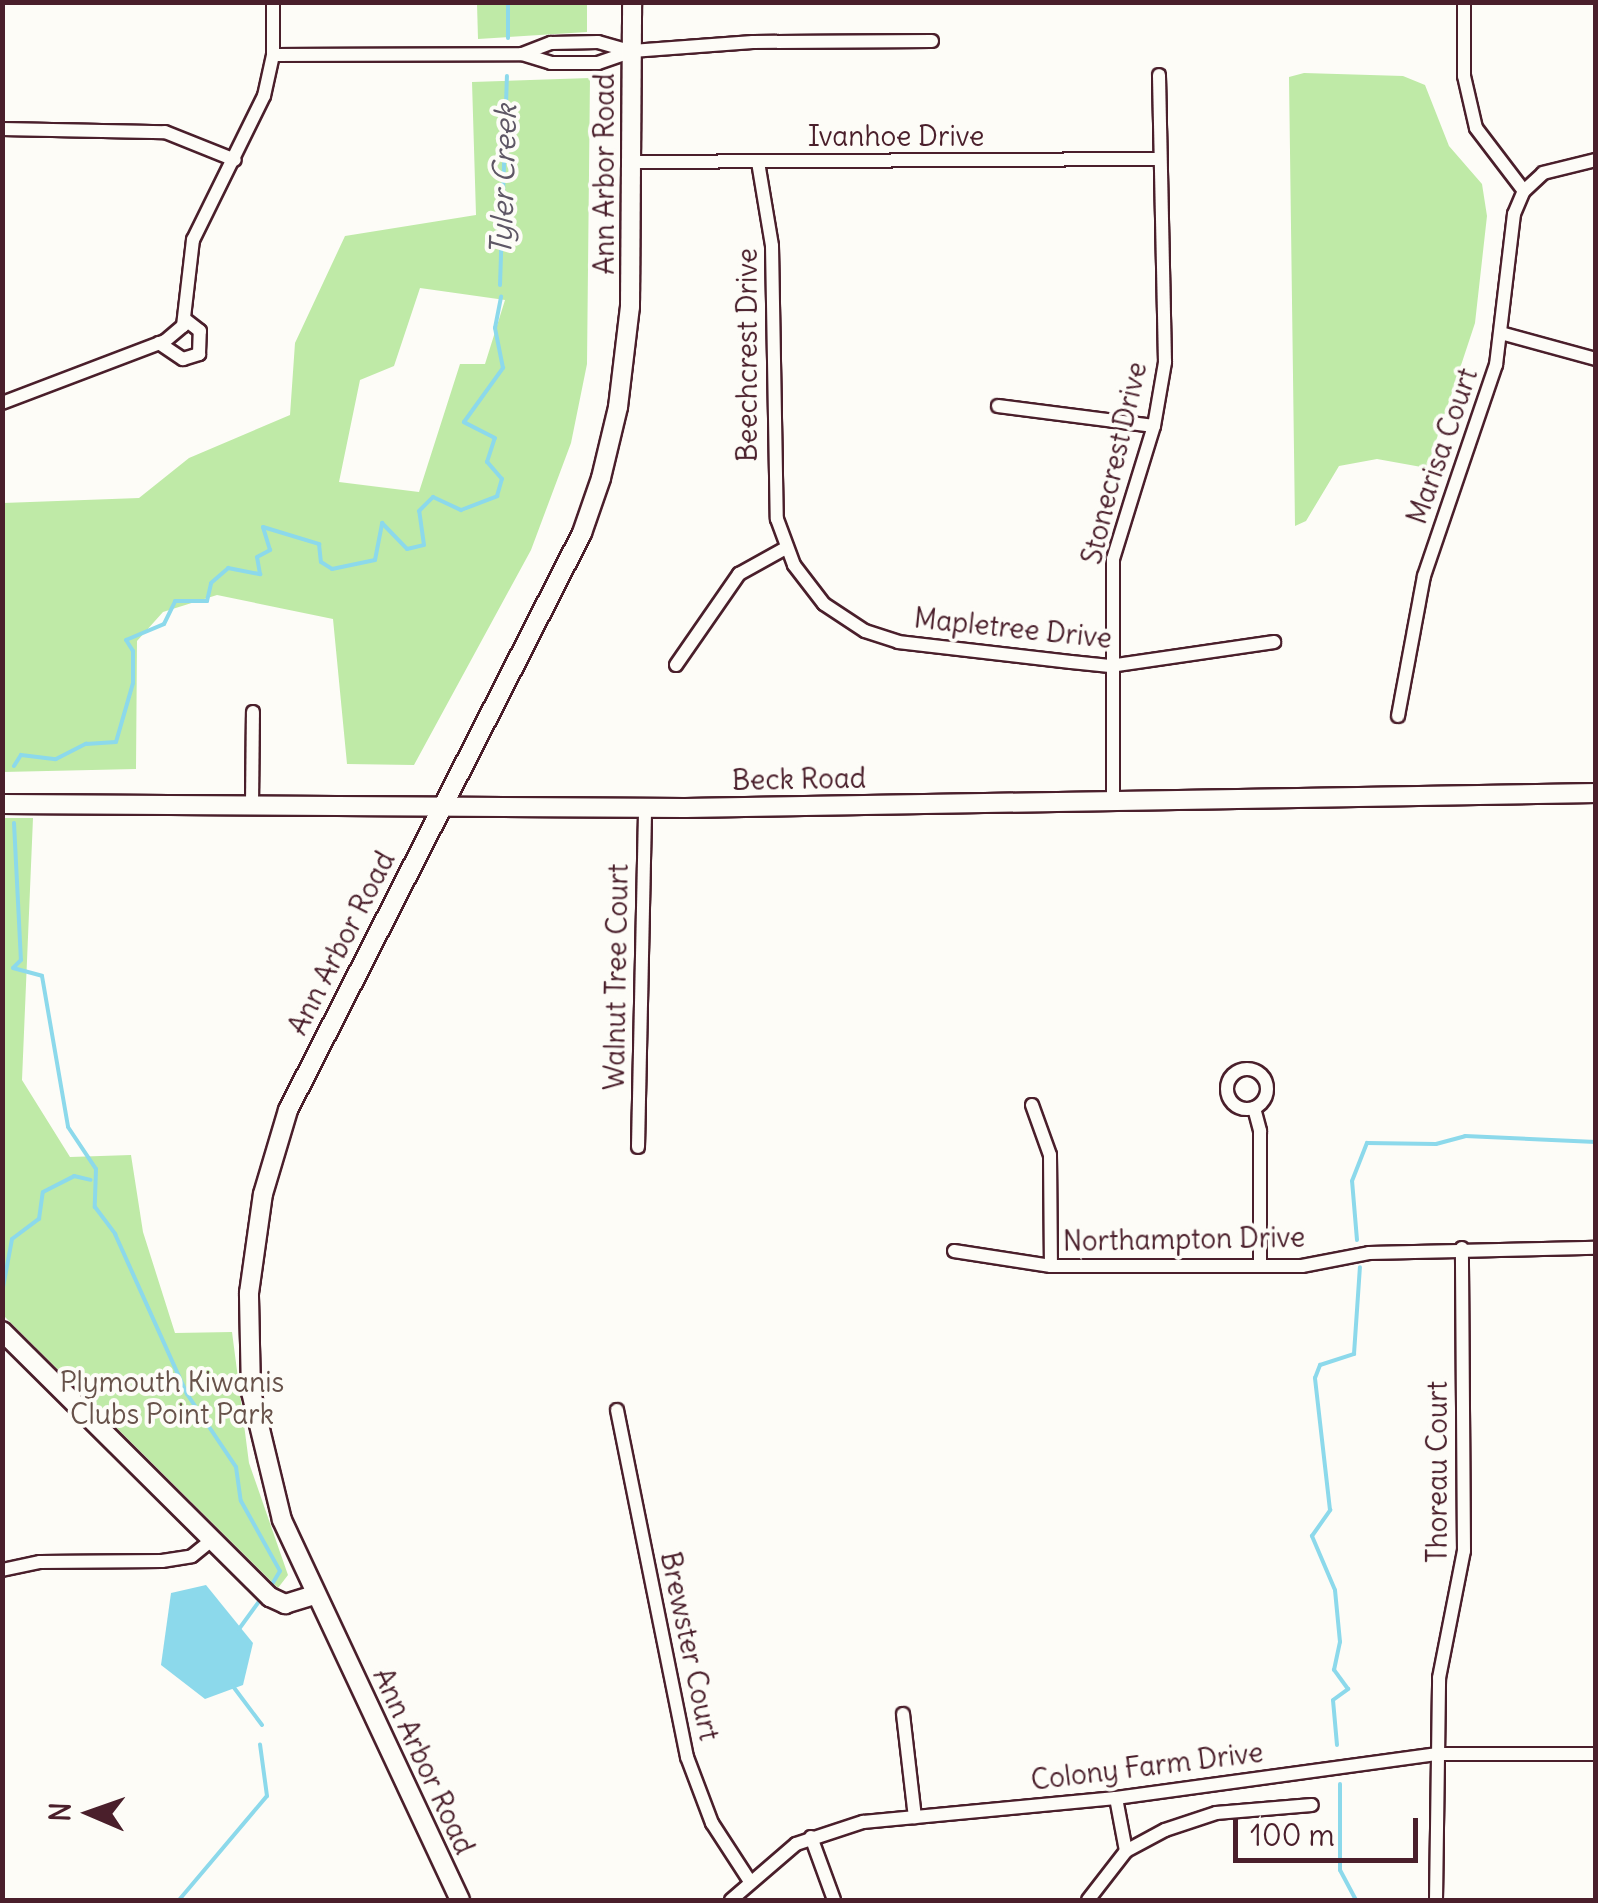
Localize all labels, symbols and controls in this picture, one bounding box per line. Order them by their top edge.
street label: Ann Arbor Road [587,73,621,275]
water label: Tyler Creek [482,104,524,256]
street label: Ivanhoe Drive [808,119,984,153]
street label: Beechcrest Drive [730,248,764,462]
street label: Stonecrest Drive [1074,359,1154,567]
street label: Marisa Court [1400,364,1484,528]
street label: Mapletree Drive [912,601,1114,655]
street label: Beck Road [732,761,866,797]
street label: Ann Arbor Road [280,846,402,1040]
street label: Walnut Tree Court [597,863,635,1091]
street label: Northampton Drive [1063,1220,1305,1258]
park label: Plymouth Kiwanis Clubs Point Park [60,1365,284,1431]
street label: Thoreau Court [1420,1381,1454,1563]
street label: Brewster Court [654,1549,726,1743]
street label: Ann Arbor Road [366,1663,482,1859]
street label: Colony Farm Drive [1029,1735,1265,1797]
north arrow [40,1763,140,1863]
scale bar [1238,1798,1423,1860]
text: N [42,1802,78,1822]
text: 100 m [1250,1816,1335,1854]

